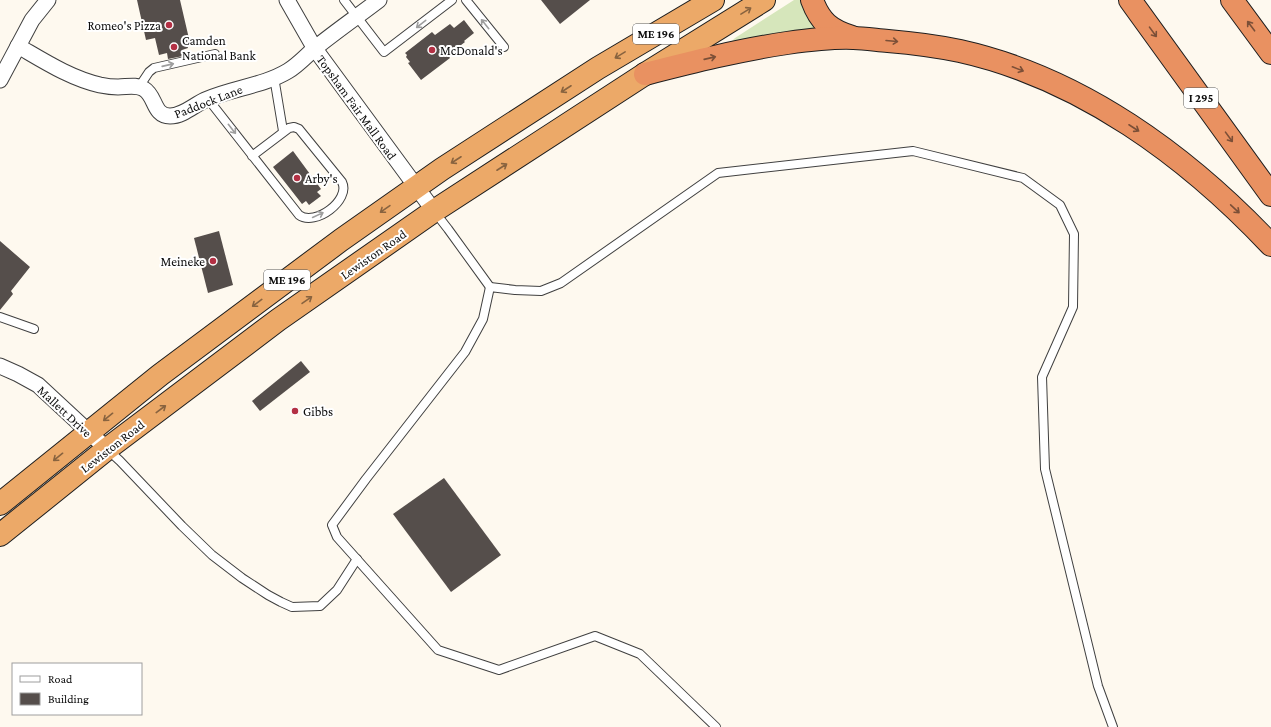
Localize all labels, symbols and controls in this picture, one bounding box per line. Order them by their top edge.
one-way arrow [740,7,752,15]
place label: Romeo's Pizza [87,18,161,33]
one-way arrow [481,18,489,29]
marker: Romeo's Pizza [164,20,174,30]
one-way arrow [416,20,427,28]
one-way arrow [1247,21,1256,32]
road number: ME 196 [633,24,679,44]
one-way arrow [1149,26,1157,37]
place label: Camden National Bank [182,33,257,63]
one-way arrow [885,38,898,45]
marker: Camden National Bank [169,42,179,52]
place label: McDonald's [440,43,503,58]
marker: McDonald's [427,45,437,55]
street label: Topsham Fair Mall Road [314,52,400,163]
one-way arrow [614,52,626,60]
one-way arrow [703,54,716,61]
one-way arrow [161,60,174,68]
one-way arrow [1012,65,1024,73]
street label: Paddock Lane [172,82,245,121]
one-way arrow [561,85,572,93]
road number: I 295 [1184,88,1218,108]
one-way arrow [227,124,236,135]
one-way arrow [1128,124,1139,132]
one-way arrow [1225,131,1233,142]
one-way arrow [451,156,462,164]
one-way arrow [496,163,507,171]
place label: Arby's [305,171,338,186]
marker: Arby's [292,173,302,183]
one-way arrow [1230,204,1240,214]
one-way arrow [379,205,390,213]
one-way arrow [312,211,324,219]
street label: Lewiston Road [338,226,409,283]
place label: Meineke [161,254,205,269]
marker: Meineke [208,256,218,266]
road number: ME 196 [264,270,310,290]
one-way arrow [301,296,312,304]
one-way arrow [252,298,263,307]
street label: Mallett Drive [34,382,95,440]
place label: Gibbs [303,404,333,419]
one-way arrow [155,405,166,413]
marker: Gibbs [290,406,300,416]
one-way arrow [102,412,113,421]
street label: Lewiston Road [77,417,147,476]
one-way arrow [52,453,63,462]
legend [12,663,142,715]
text: Road [48,672,73,686]
text: Building [48,692,89,706]

